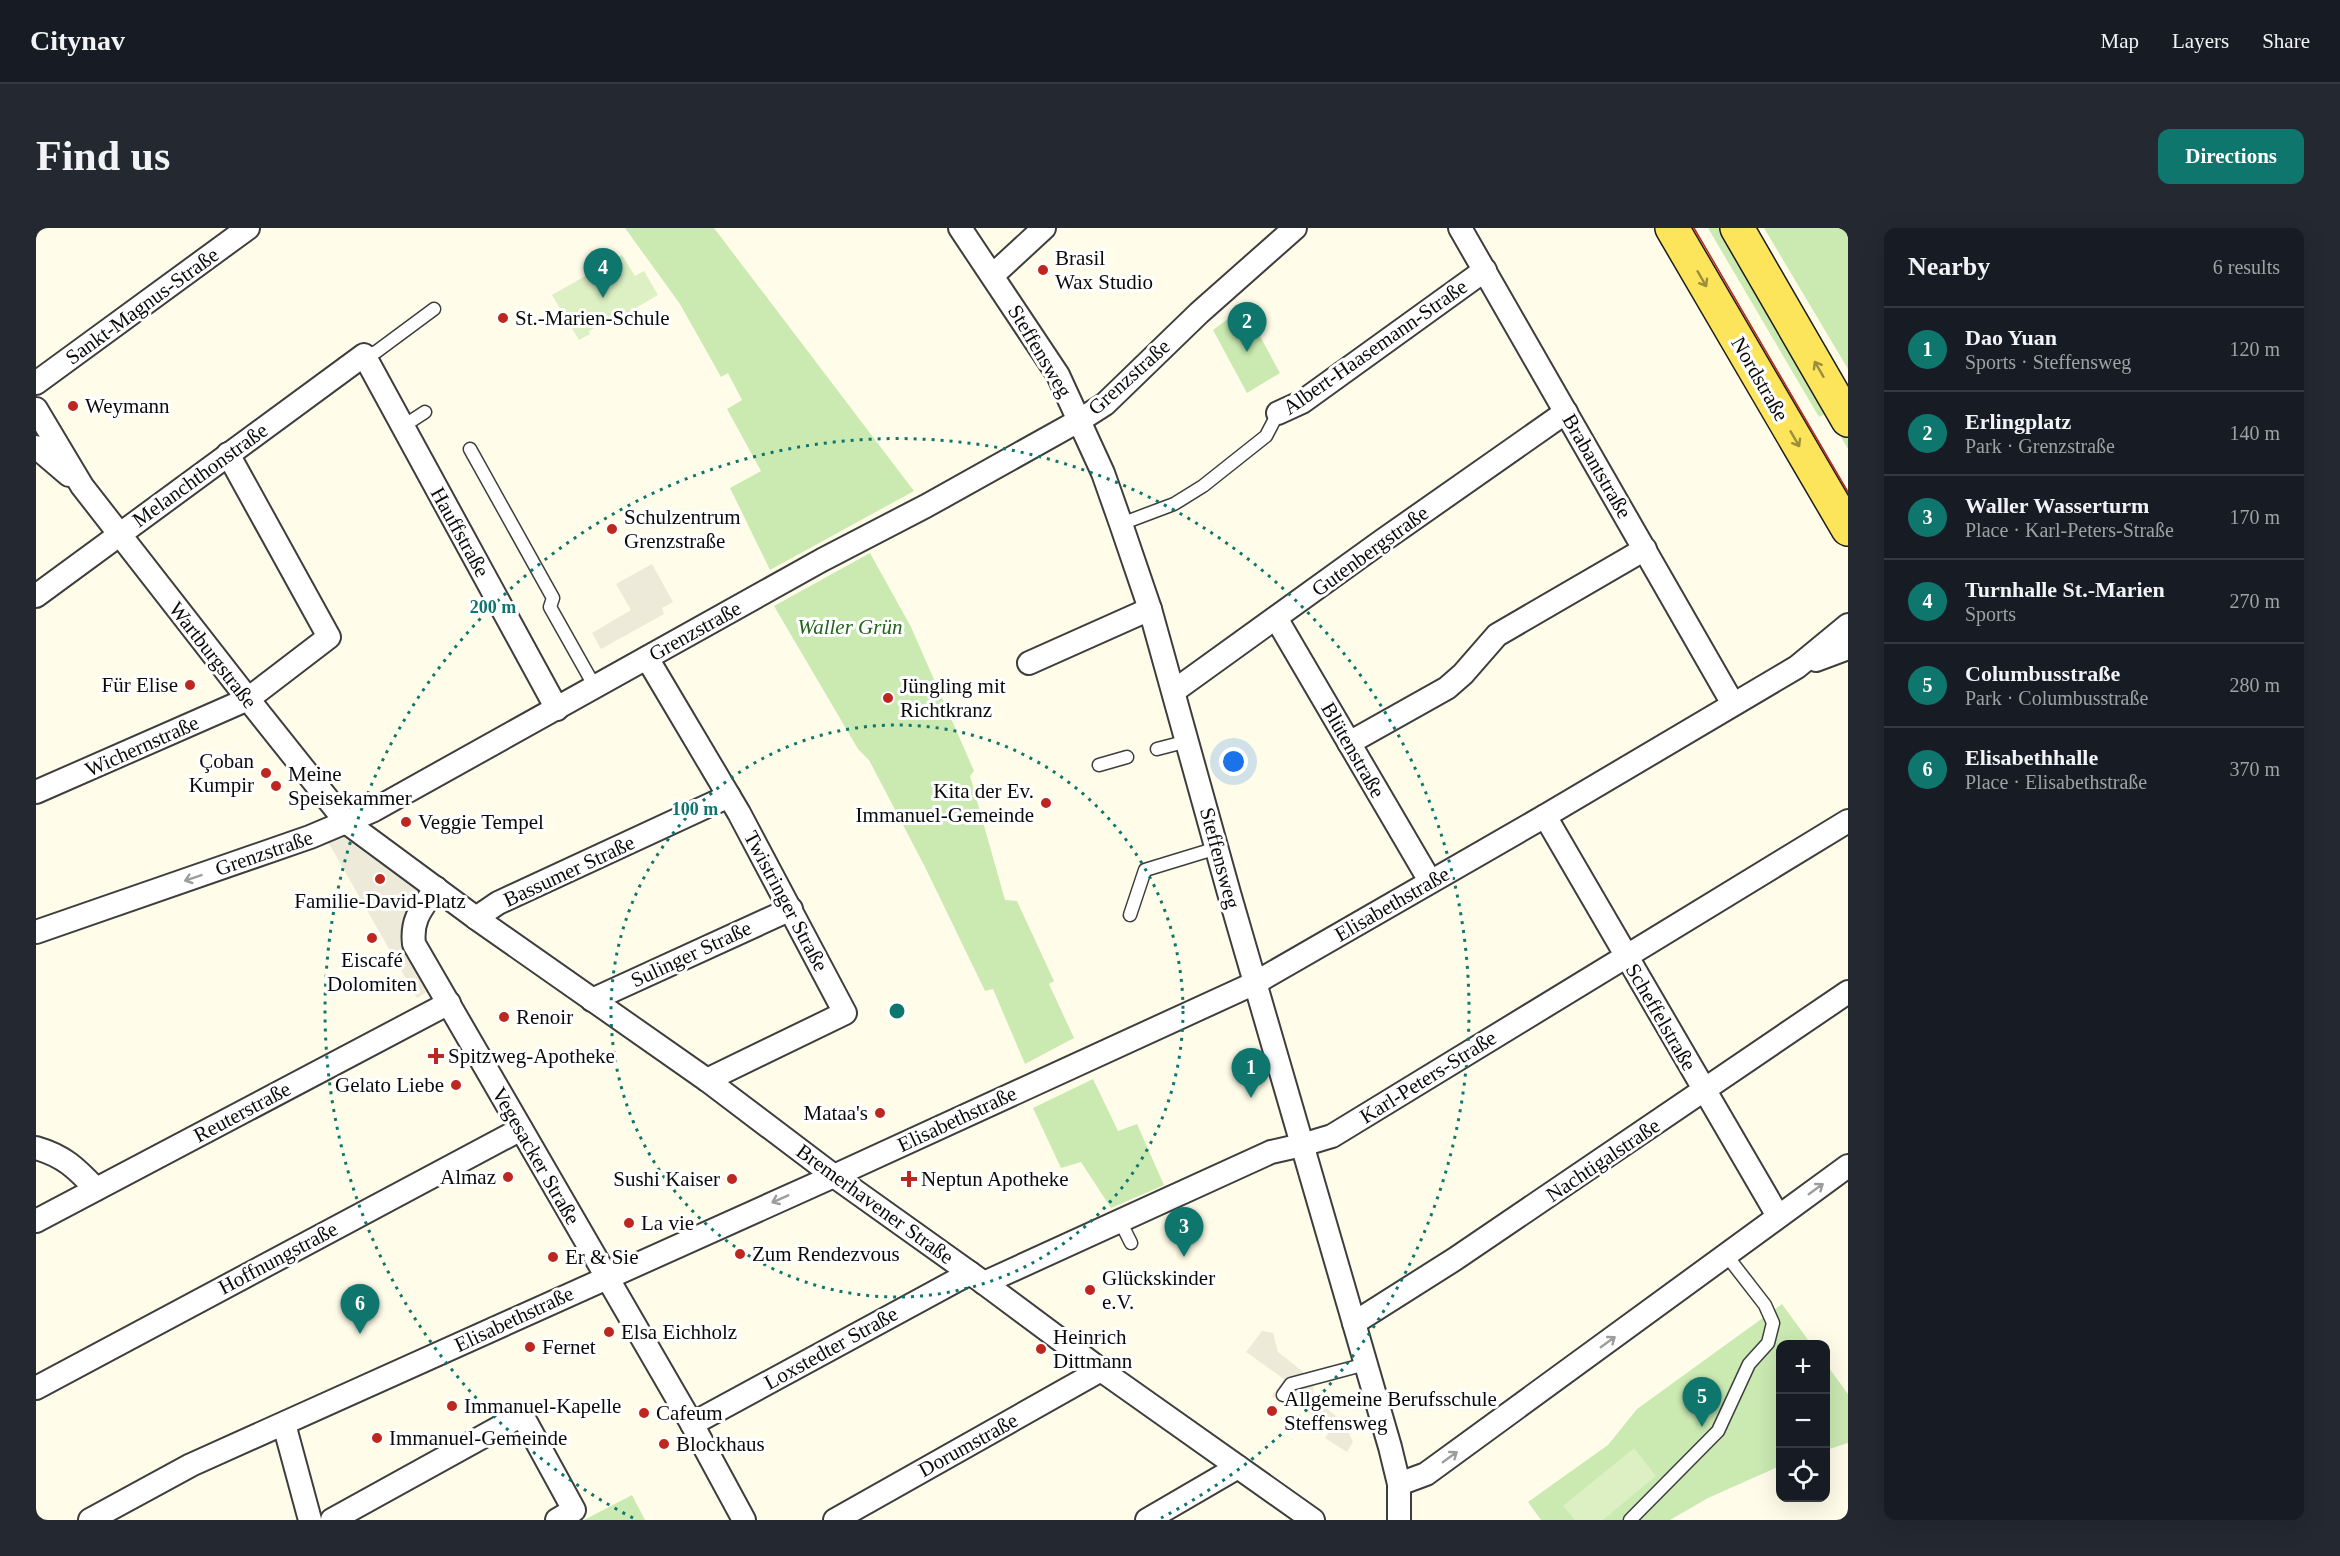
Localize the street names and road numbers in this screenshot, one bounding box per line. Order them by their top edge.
street label: Sankt-Magnus-Straße [61,242,223,370]
street label: Albert-Haasemann-Straße [1278,274,1472,420]
street label: Steffensweg [1003,300,1077,402]
street label: Nordstraße [1726,333,1794,425]
street label: Grenzstraße [1083,334,1175,420]
street label: Brabantstraße [1557,409,1637,523]
street label: Melanchthonstraße [128,418,272,532]
street label: Hauffstraße [426,483,494,581]
street label: Gutenbergstraße [1307,501,1433,601]
street label: Grenzstraße [645,596,745,666]
street label: Wartburgstraße [164,597,262,713]
street label: Blütenstraße [1316,698,1390,802]
street label: Wichernstraße [82,710,202,782]
street label: Steffensweg [1195,805,1245,912]
street label: Grenzstraße [212,825,316,881]
street label: Twistringer Straße [739,827,833,975]
street label: Bassumer Straße [500,830,638,912]
street label: Elisabethstraße [1330,862,1454,946]
street label: Sulinger Straße [627,916,755,992]
street label: Scheffelstraße [1621,959,1701,1075]
street label: Karl-Peters-Straße [1355,1025,1501,1129]
street label: Reuterstraße [190,1076,294,1148]
street label: Elisabethstraße [894,1081,1020,1157]
street label: Vegesacker Straße [487,1083,585,1229]
street label: Nachtigalstraße [1542,1113,1664,1207]
street label: Bremerhavener Straße [792,1139,958,1269]
street label: Hoffnungstraße [214,1217,342,1299]
street label: Elisabethstraße [451,1281,577,1357]
street label: Loxstedter Straße [760,1301,902,1395]
street label: Dorumstraße [914,1408,1022,1482]

